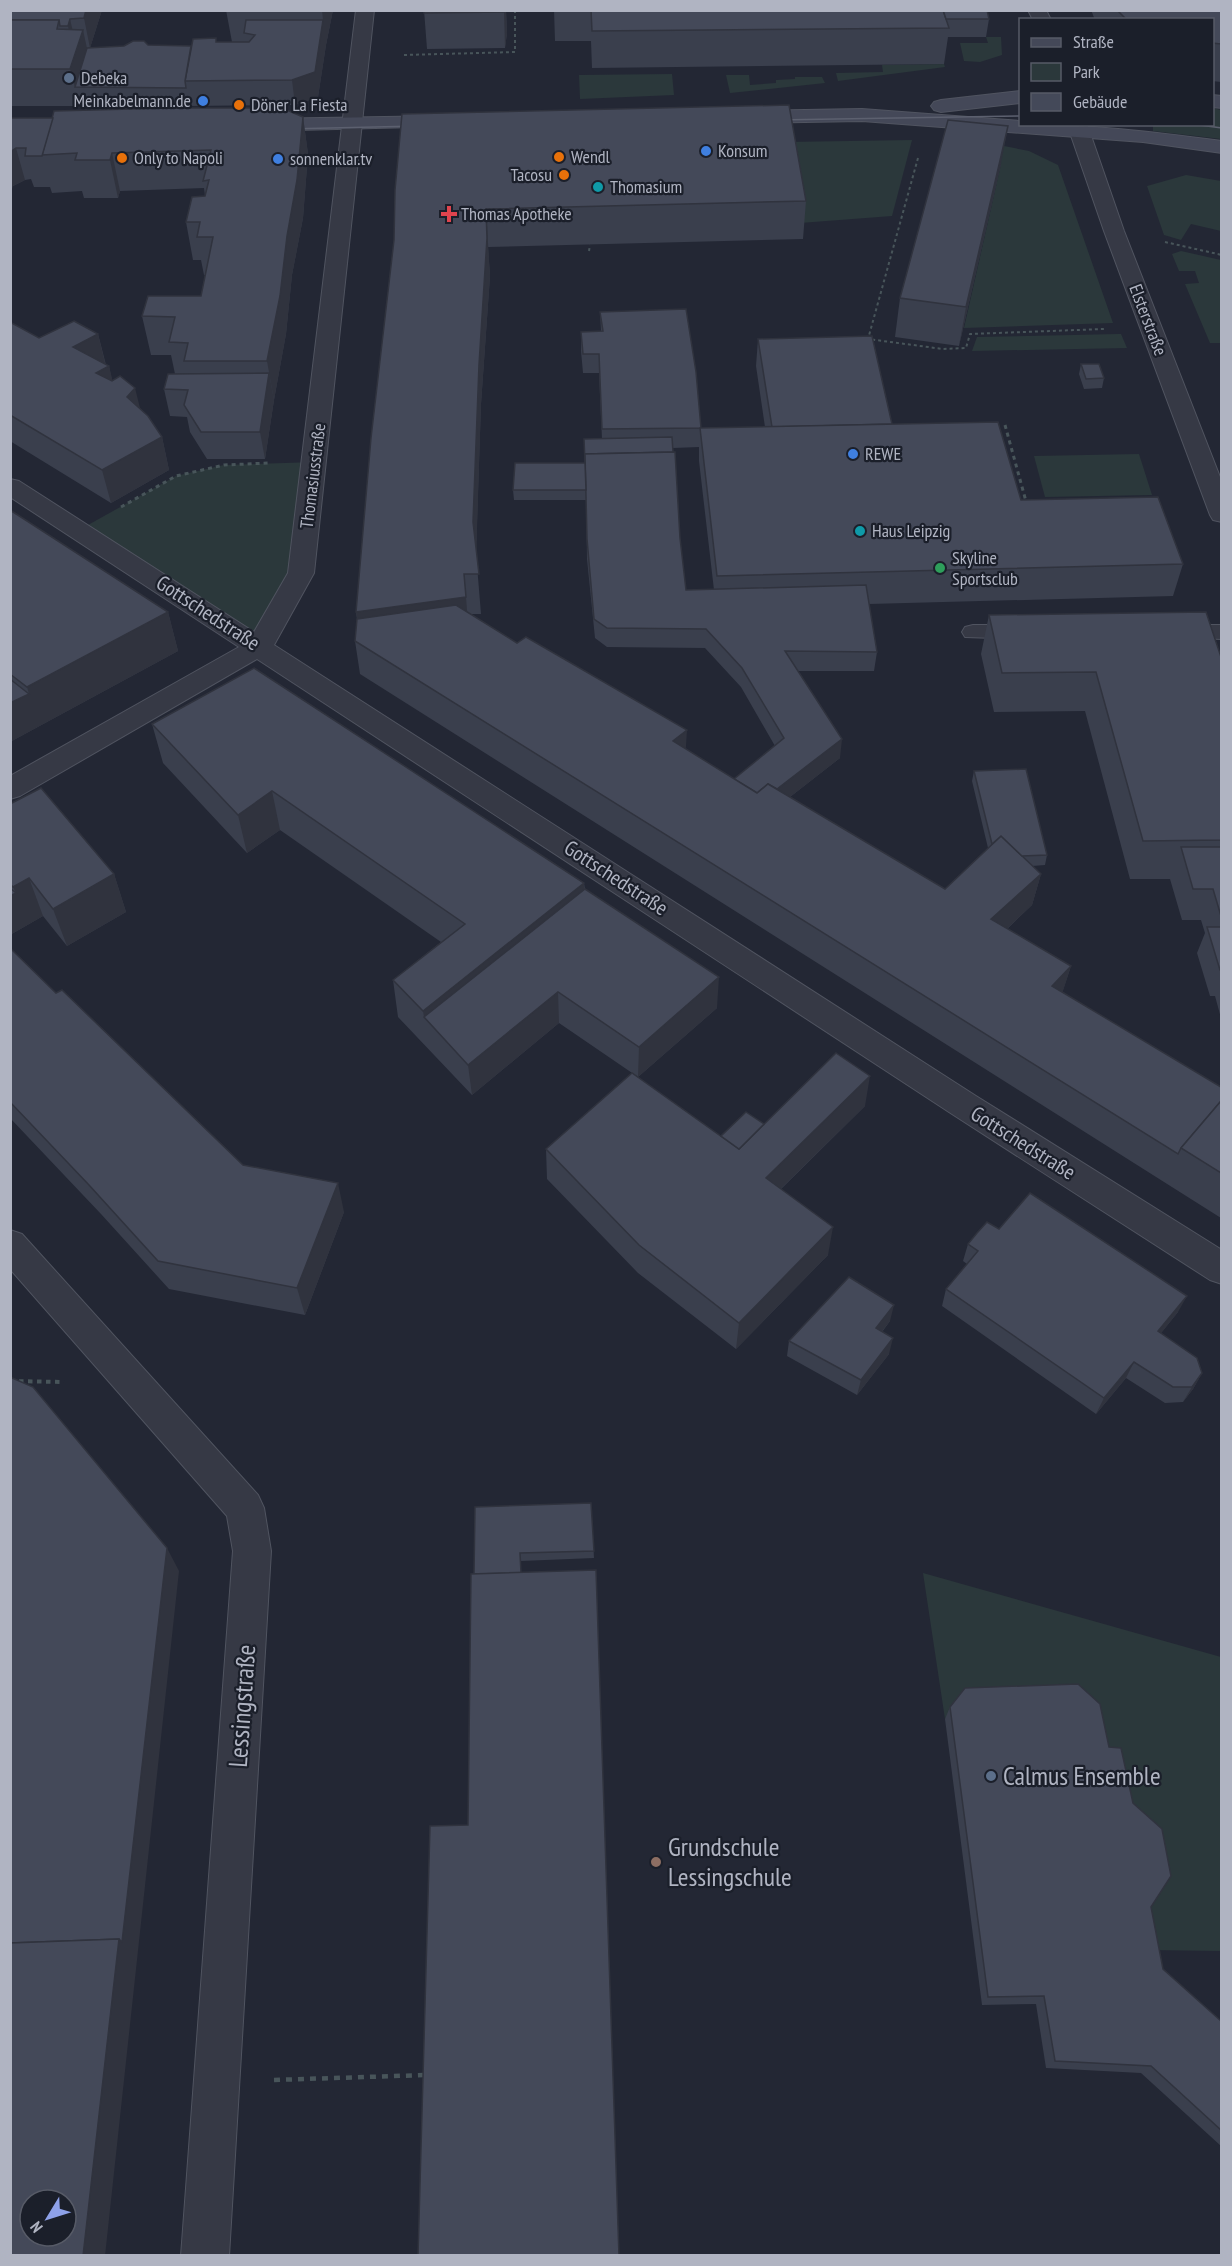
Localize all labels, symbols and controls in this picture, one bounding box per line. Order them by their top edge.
legend [1019,18,1214,126]
text: Straße [1073,30,1114,53]
text: Park [1073,60,1100,83]
place label: Debeka [81,66,127,89]
marker: Debeka [62,71,76,85]
place label: Meinkabelmann.de [74,89,191,112]
text: Gebäude [1073,90,1127,113]
place label: Döner La Fiesta [251,93,348,116]
marker: Meinkabelmann.de [196,94,210,108]
marker: Döner La Fiesta [232,98,246,112]
place label: Konsum [718,139,767,162]
marker: Konsum [699,144,713,158]
place label: Wendl [571,145,611,168]
place label: Only to Napoli [134,146,223,169]
place label: sonnenklar.tv [290,147,372,170]
marker: Wendl [552,150,566,164]
marker: Only to Napoli [115,151,129,165]
marker: sonnenklar.tv [271,152,285,166]
place label: Tacosu [511,163,552,186]
marker: Tacosu [557,168,571,182]
place label: Thomasium [610,175,682,198]
marker: Thomasium [591,180,605,194]
place label: Thomas Apotheke [461,202,572,225]
marker: Thomas Apotheke [442,207,456,221]
street label: Elsterstraße [1124,281,1173,359]
street label: Thomasiusstraße [295,422,330,530]
place label: REWE [865,442,901,465]
marker: REWE [846,447,860,461]
place label: Haus Leipzig [872,519,950,542]
marker: Haus Leipzig [853,524,867,538]
place label: Skyline Sportsclub [952,546,1018,590]
marker: Skyline Sportsclub [933,561,947,575]
street label: Gottschedstraße [151,569,265,656]
street label: Gottschedstraße [559,834,673,921]
street label: Gottschedstraße [966,1100,1081,1185]
street label: Lessingstraße [221,1643,262,1769]
place label: Calmus Ensemble [1003,1759,1161,1792]
marker: Calmus Ensemble [984,1769,998,1783]
place label: Grundschule Lessingschule [668,1830,792,1893]
marker: Grundschule Lessingschule [649,1855,663,1869]
north arrow [18,2188,78,2248]
text: N [26,2218,47,2237]

